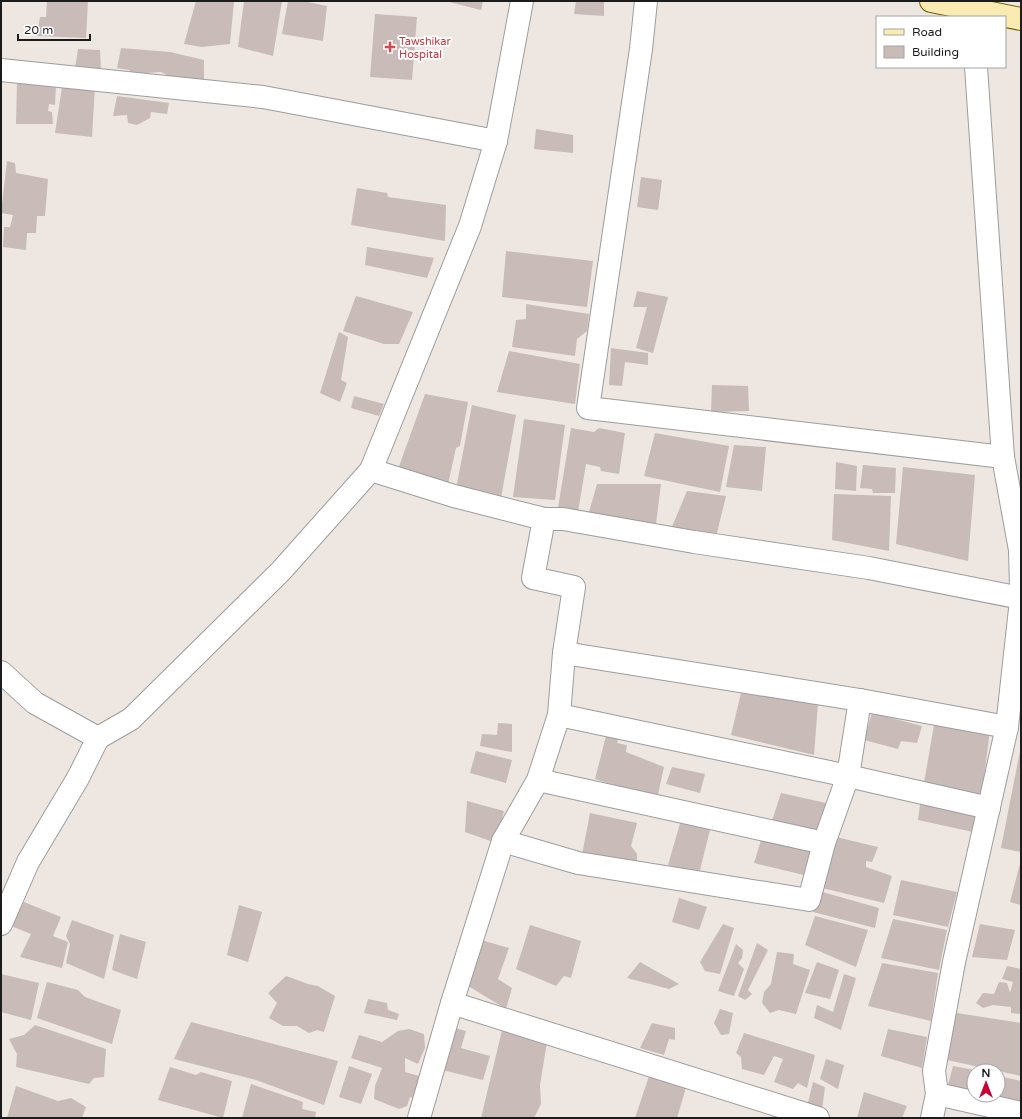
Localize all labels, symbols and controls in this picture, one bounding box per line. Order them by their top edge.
scale bar [18,16,90,42]
legend [876,16,1006,68]
text: 20 m [24,23,53,37]
text: Road [912,25,942,39]
place label: Tawshikar Hospital [399,35,451,61]
marker: Tawshikar Hospital [384,41,396,53]
text: Building [912,45,959,59]
north arrow [966,1063,1006,1103]
text: N [982,1067,990,1080]

